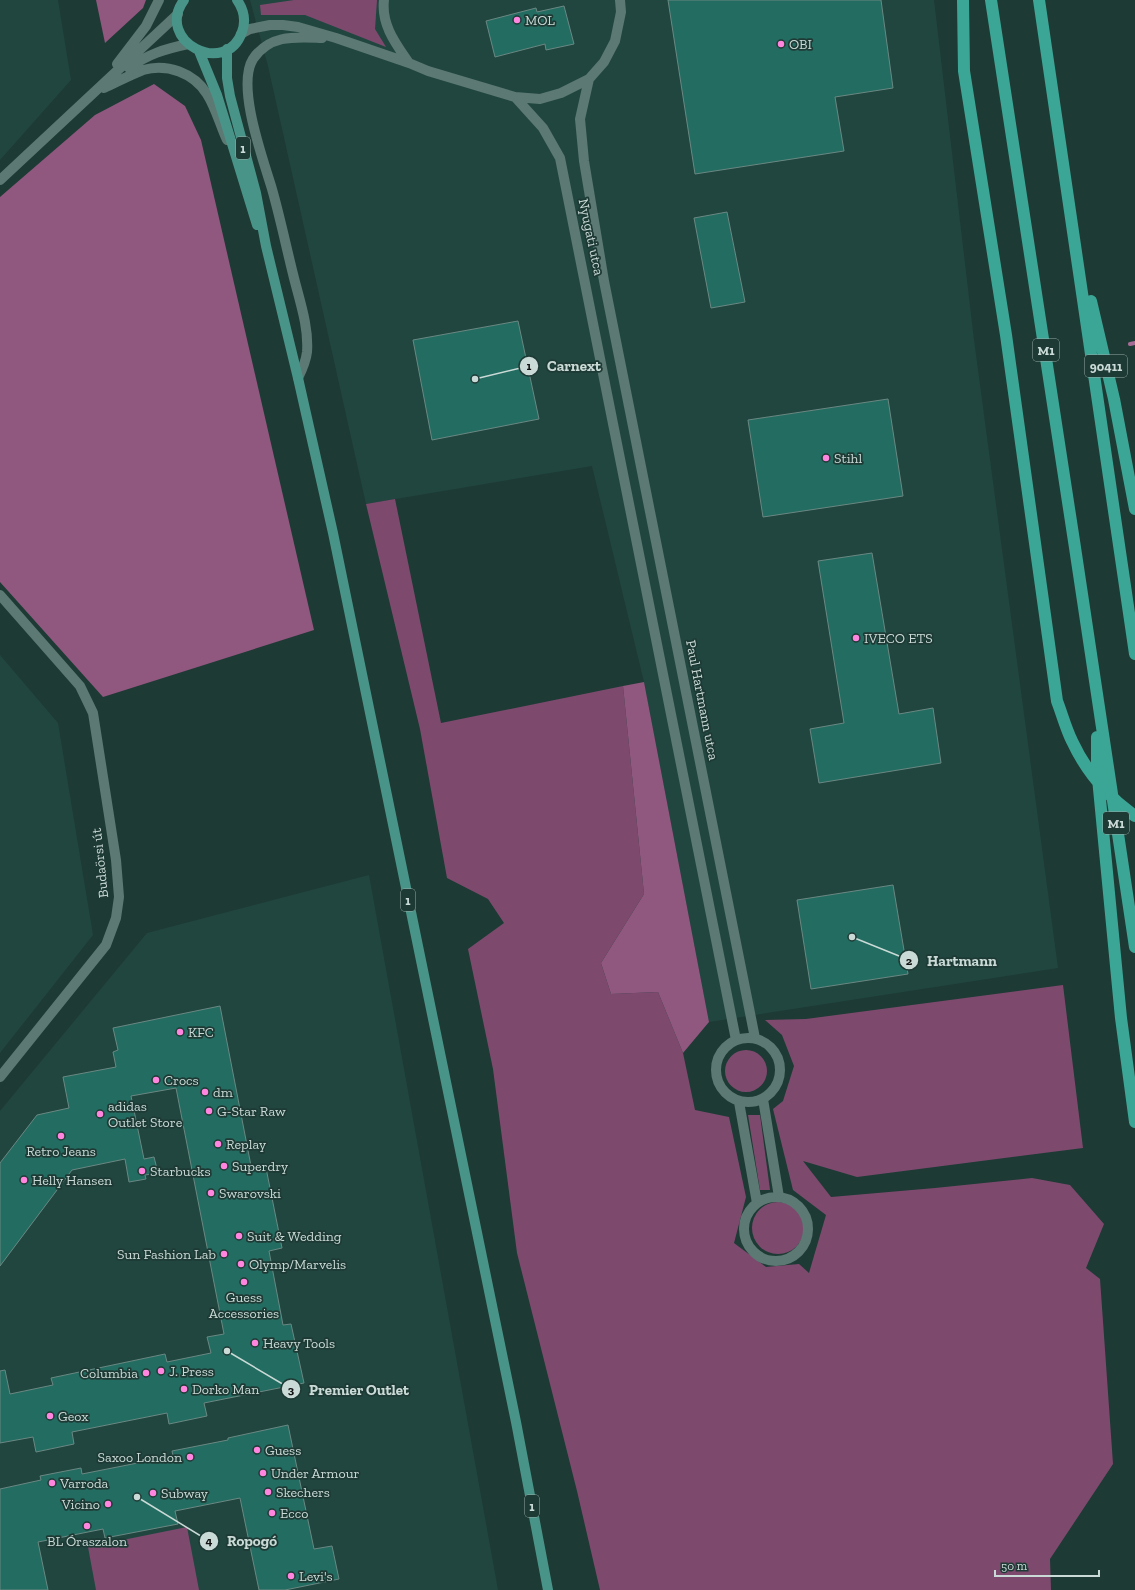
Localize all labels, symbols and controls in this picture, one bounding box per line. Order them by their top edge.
place label: MOL [525,12,555,29]
marker: MOL [512,15,522,25]
place label: OBI [789,36,812,53]
marker: OBI [776,39,786,49]
road number: 1 [236,137,250,159]
street label: Nyugati utca [575,197,607,277]
road number: M1 [1033,339,1059,361]
callout: Carnext [519,352,609,379]
road number: 90411 [1085,355,1127,377]
text: Carnext [547,357,602,375]
text: 1 [527,359,532,373]
place label: Stihl [834,450,862,467]
marker: Stihl [821,453,831,463]
place label: IVECO ETS [864,630,933,647]
marker: IVECO ETS [851,633,861,643]
street label: Paul Hartmann utca [682,638,722,762]
road number: M1 [1103,812,1129,834]
street label: Budaörsi út [88,826,112,899]
road number: 1 [401,889,415,911]
callout: Hartmann [899,947,1005,974]
text: Hartmann [927,952,997,970]
text: 2 [906,954,913,968]
place label: KFC [188,1024,214,1041]
marker: KFC [175,1027,185,1037]
place label: Crocs [164,1072,199,1089]
marker: Crocs [151,1075,161,1085]
place label: dm [213,1084,233,1101]
marker: dm [200,1087,210,1097]
place label: adidas Outlet Store [108,1098,183,1131]
place label: G-Star Raw [217,1103,286,1120]
marker: G-Star Raw [204,1106,214,1116]
marker: adidas Outlet Store [95,1109,105,1119]
marker: Retro Jeans [56,1131,66,1141]
place label: Replay [226,1136,267,1153]
marker: Replay [213,1139,223,1149]
place label: Retro Jeans [26,1143,96,1160]
place label: Superdry [232,1158,289,1175]
marker: Superdry [219,1161,229,1171]
place label: Starbucks [150,1163,211,1180]
marker: Starbucks [137,1166,147,1176]
place label: Helly Hansen [32,1172,112,1189]
marker: Helly Hansen [19,1175,29,1185]
place label: Swarovski [219,1185,281,1202]
marker: Swarovski [206,1188,216,1198]
place label: Suit & Wedding [247,1228,342,1245]
marker: Suit & Wedding [234,1231,244,1241]
place label: Sun Fashion Lab [117,1246,216,1263]
marker: Sun Fashion Lab [219,1249,229,1259]
place label: Olymp/Marvelis [249,1256,346,1273]
marker: Olymp/Marvelis [236,1259,246,1269]
marker: Guess Accessories [239,1277,249,1287]
place label: Guess Accessories [209,1289,279,1322]
place label: Heavy Tools [263,1335,335,1352]
marker: Heavy Tools [250,1338,260,1348]
place label: J. Press [169,1363,214,1380]
place label: Columbia [80,1365,138,1382]
marker: J. Press [156,1366,166,1376]
marker: Columbia [141,1368,151,1378]
callout: Premier Outlet [281,1376,417,1403]
place label: Dorko Man [192,1381,259,1398]
text: Premier Outlet [309,1381,410,1399]
text: 3 [288,1383,295,1397]
marker: Dorko Man [179,1384,189,1394]
place label: Geox [58,1408,88,1425]
marker: Geox [45,1411,55,1421]
place label: Guess [265,1442,301,1459]
marker: Guess [252,1445,262,1455]
place label: Saxoo London [98,1449,182,1466]
marker: Saxoo London [185,1452,195,1462]
place label: Under Armour [271,1465,359,1482]
marker: Under Armour [258,1468,268,1478]
place label: Varroda [59,1475,109,1492]
marker: Varroda [47,1478,57,1488]
place label: Skechers [276,1484,330,1501]
place label: Subway [161,1485,209,1502]
marker: Skechers [263,1487,273,1497]
marker: Subway [148,1488,158,1498]
road number: 1 [525,1495,539,1517]
place label: Vicino [61,1496,100,1513]
marker: Vicino [103,1499,113,1509]
place label: Ecco [280,1505,308,1522]
marker: Ecco [267,1508,277,1518]
marker: BL Óraszalon [82,1521,92,1531]
callout: Ropogó [199,1528,285,1555]
text: Ropogó [227,1532,277,1550]
place label: BL Óraszalon [47,1533,127,1550]
text: 4 [206,1534,213,1548]
scale bar [995,1552,1099,1578]
text: 50 m [1001,1559,1028,1573]
place label: Levi's [299,1568,333,1585]
marker: Levi's [286,1571,296,1581]

